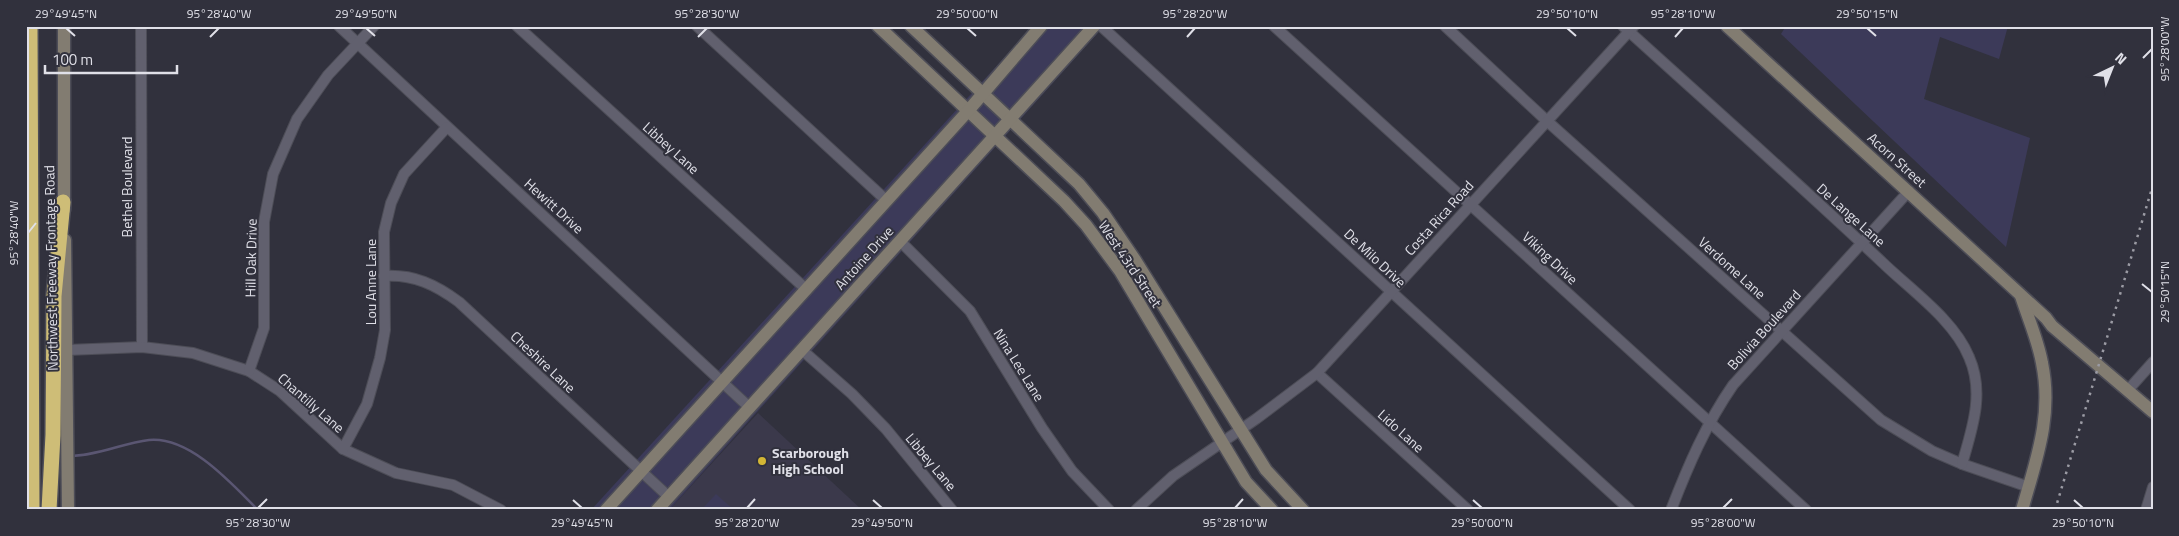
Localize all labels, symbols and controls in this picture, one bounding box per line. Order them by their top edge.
text: 29°49'45"N [35,4,97,23]
text: 95°28'40"W [187,4,252,23]
text: 29°49'50"N [335,4,397,23]
text: 95°28'30"W [675,4,740,23]
text: 29°50'00"N [936,4,998,23]
text: 95°28'20"W [1163,4,1228,23]
text: 29°50'10"N [1536,4,1598,23]
text: 95°28'10"W [1651,4,1716,23]
text: 29°50'15"N [1836,4,1898,23]
text: 95°28'00"W [2155,16,2174,81]
scale bar [45,42,178,74]
north arrow [2086,42,2136,92]
text: N [2110,47,2132,69]
text: 100 m [52,48,93,71]
street label: Libbey Lane [638,117,704,179]
street label: Acorn Street [1863,127,1932,192]
street label: Bethel Boulevard [116,137,137,237]
street label: Northwest Freeway Frontage Road [38,165,63,371]
street label: Hewitt Drive [520,173,589,238]
street label: Costa Rica Road [1399,175,1478,260]
street label: De Lange Lane [1812,178,1890,251]
text: 95°28'40"W [4,200,23,265]
street label: West 43rd Street [1094,216,1167,311]
street label: Hill Oak Drive [239,218,262,298]
street label: Antoine Drive [829,221,898,294]
street label: De Milo Drive [1340,223,1411,292]
street label: Viking Drive [1518,226,1583,289]
street label: Verdome Lane [1694,232,1771,304]
street label: Lou Anne Lane [360,239,381,325]
text: 29°50'15"N [2155,261,2174,323]
street label: Bolivia Boulevard [1722,285,1805,374]
street label: Nina Lee Lane [989,324,1050,405]
street label: Cheshire Lane [506,326,581,397]
street label: Chantilly Lane [273,368,349,438]
street label: Lido Lane [1374,404,1429,457]
street label: Libbey Lane [901,428,962,495]
place label: Scarborough High School [772,442,849,479]
marker: Scarborough High School [756,455,768,467]
text: 95°28'30"W [226,513,291,532]
text: 29°49'45"N [551,513,613,532]
text: 95°28'20"W [715,513,780,532]
text: 29°49'50"N [851,513,913,532]
text: 95°28'10"W [1203,513,1268,532]
text: 29°50'00"N [1451,513,1513,532]
text: 95°28'00"W [1691,513,1756,532]
text: 29°50'10"N [2052,513,2114,532]

